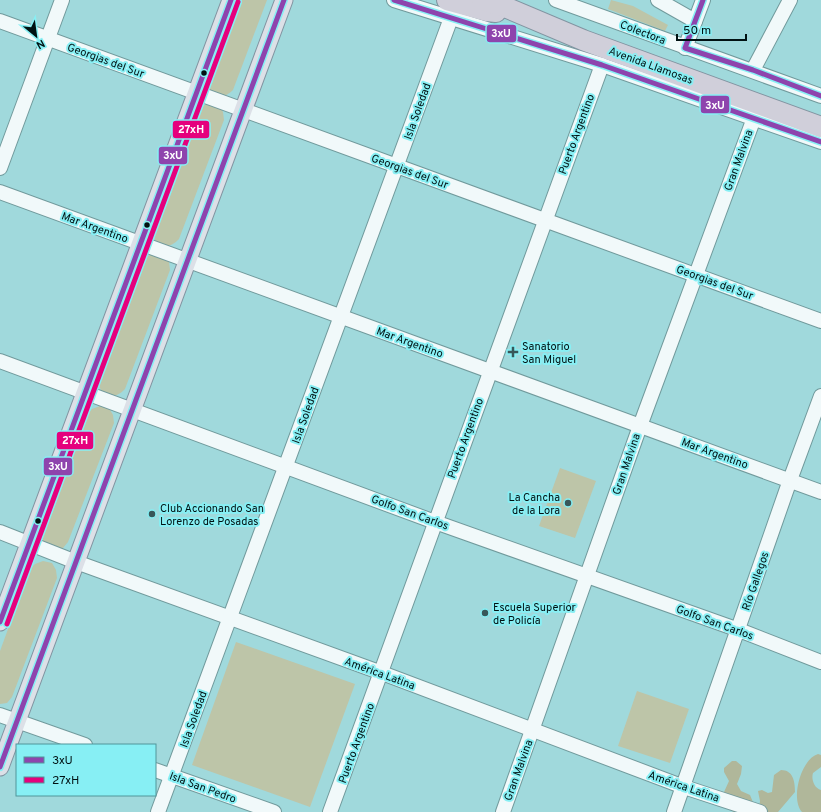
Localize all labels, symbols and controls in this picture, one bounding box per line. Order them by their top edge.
north arrow [16,16,56,56]
scale bar [677,16,746,42]
street label: Colectora [618,18,668,48]
text: 50 m [683,23,711,39]
line badge: 3xU [486,24,517,43]
text: 3xU [491,27,511,41]
text: N [34,36,47,52]
street label: Georgias del Sur [65,41,147,82]
street label: Avenida Llamosas [607,44,695,88]
unlabelled marker [199,68,209,78]
street label: Isla Soledad [401,81,435,142]
street label: Puerto Argentino [556,92,598,176]
line badge: 3xU [700,95,730,114]
text: 3xU [705,99,725,113]
line badge: 27xH [172,120,210,139]
text: 27xH [178,123,204,137]
street label: Gran Malvina [721,128,757,193]
line badge: 3xU [158,146,188,165]
text: 3xU [163,149,183,163]
street label: Georgias del Sur [369,152,451,193]
street label: Mar Argentino [59,209,130,246]
unlabelled marker [142,220,152,230]
street label: Georgias del Sur [674,263,756,304]
street label: Mar Argentino [374,324,445,361]
place label: Sanatorio San Miguel [522,340,576,367]
marker: Sanatorio San Miguel [507,346,519,358]
street label: Isla Soledad [289,385,323,446]
street label: Puerto Argentino [445,396,487,480]
line badge: 27xH [56,431,94,450]
street label: Gran Malvina [610,432,644,497]
text: 27xH [62,434,88,448]
street label: Mar Argentino [679,435,750,472]
line badge: 3xU [43,457,73,476]
text: 3xU [48,460,68,474]
place label: La Cancha de la Lora [509,491,560,518]
street label: Golfo San Carlos [369,492,450,533]
marker: La Cancha de la Lora [563,498,573,508]
place label: Club Accionando San Lorenzo de Posadas [160,502,264,529]
marker: Club Accionando San Lorenzo de Posadas [147,509,157,519]
unlabelled marker [33,516,43,526]
street label: Río Gallegos [739,550,773,613]
place label: Escuela Superior de Policía [493,601,577,628]
street label: Golfo San Carlos [674,602,755,643]
marker: Escuela Superior de Policía [480,608,490,618]
street label: América Latina [342,655,417,693]
street label: Isla Soledad [177,689,211,750]
street label: Puerto Argentino [336,701,378,785]
street label: Gran Malvina [501,738,537,803]
legend [16,744,156,796]
text: 3xU [52,753,73,769]
street label: América Latina [646,768,721,806]
street label: Isla San Pedro [167,769,238,806]
text: 27xH [52,773,80,789]

